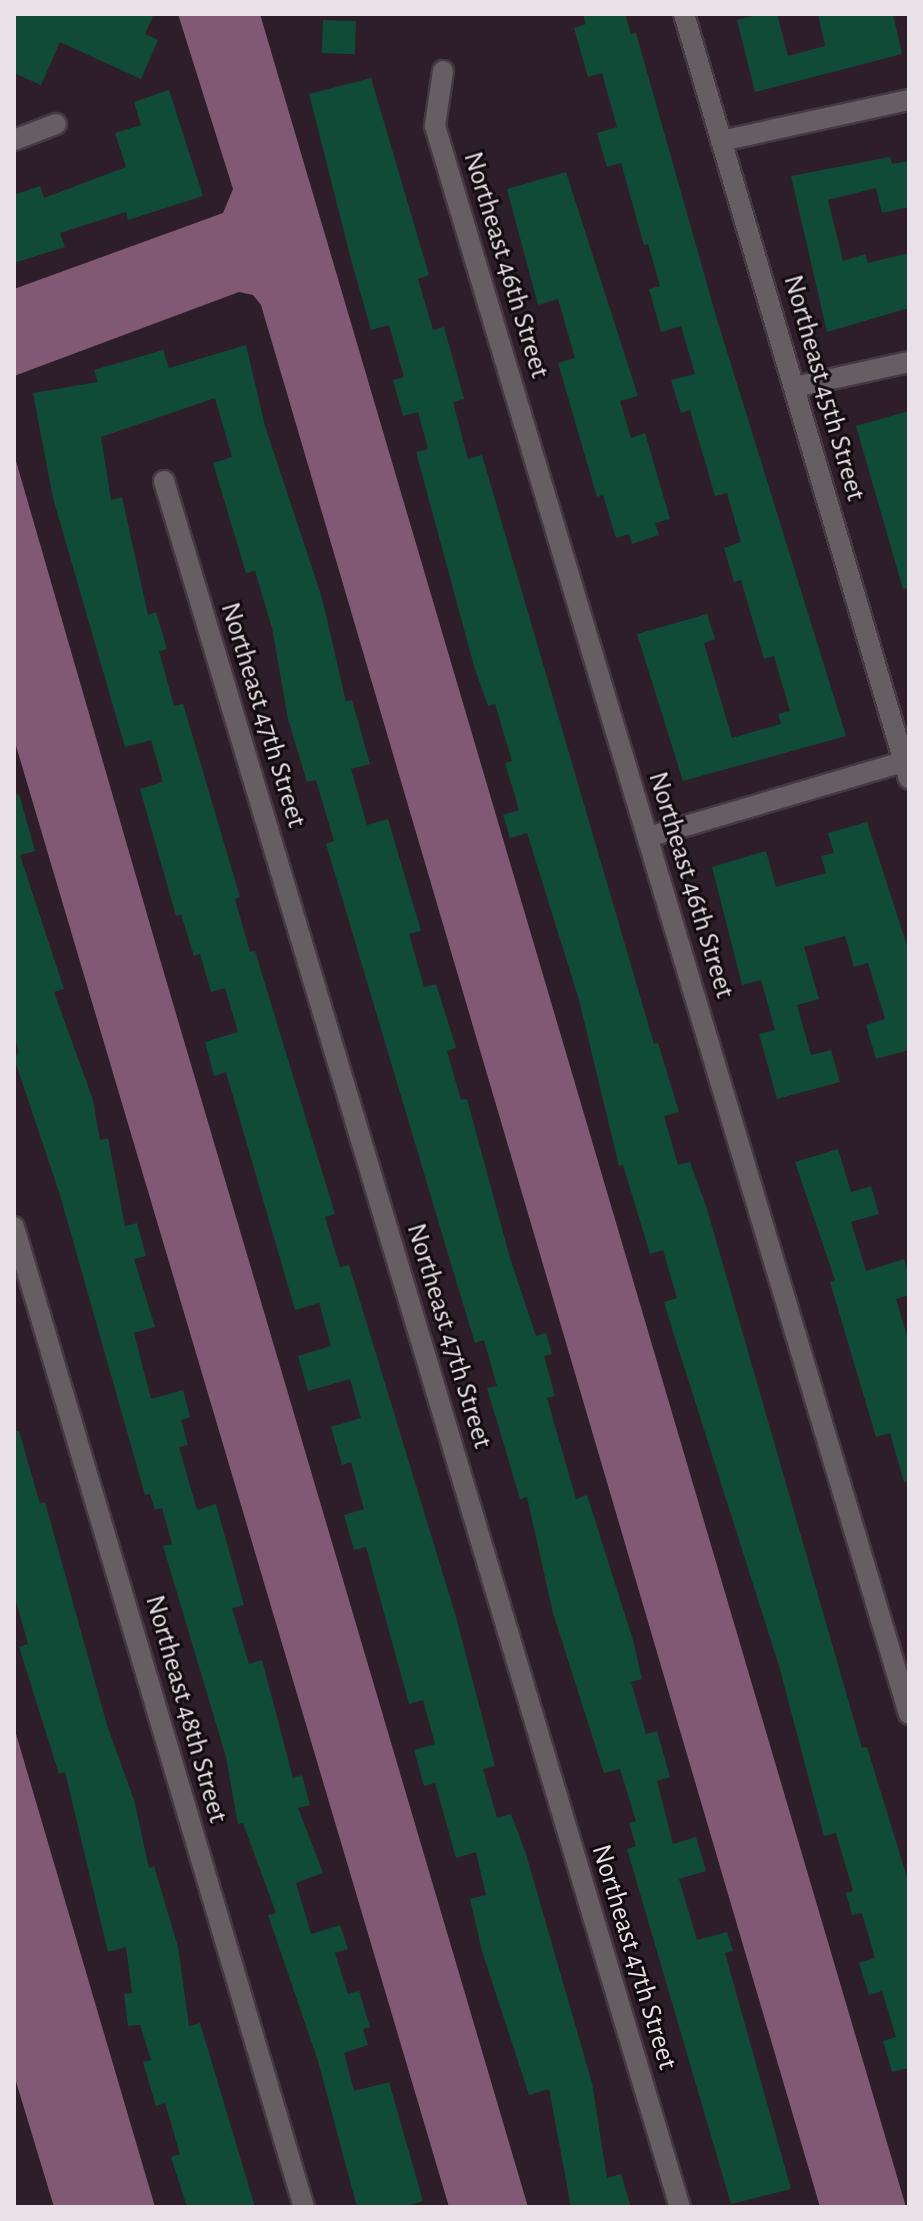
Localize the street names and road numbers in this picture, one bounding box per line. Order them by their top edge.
street label: Northeast 46th Street [456,148,556,382]
street label: Northeast 45th Street [776,271,872,505]
street label: Northeast 47th Street [213,598,313,832]
street label: Northeast 46th Street [641,768,741,1002]
street label: Northeast 47th Street [399,1219,499,1453]
street label: Northeast 48th Street [137,1591,235,1827]
street label: Northeast 47th Street [584,1840,684,2074]

